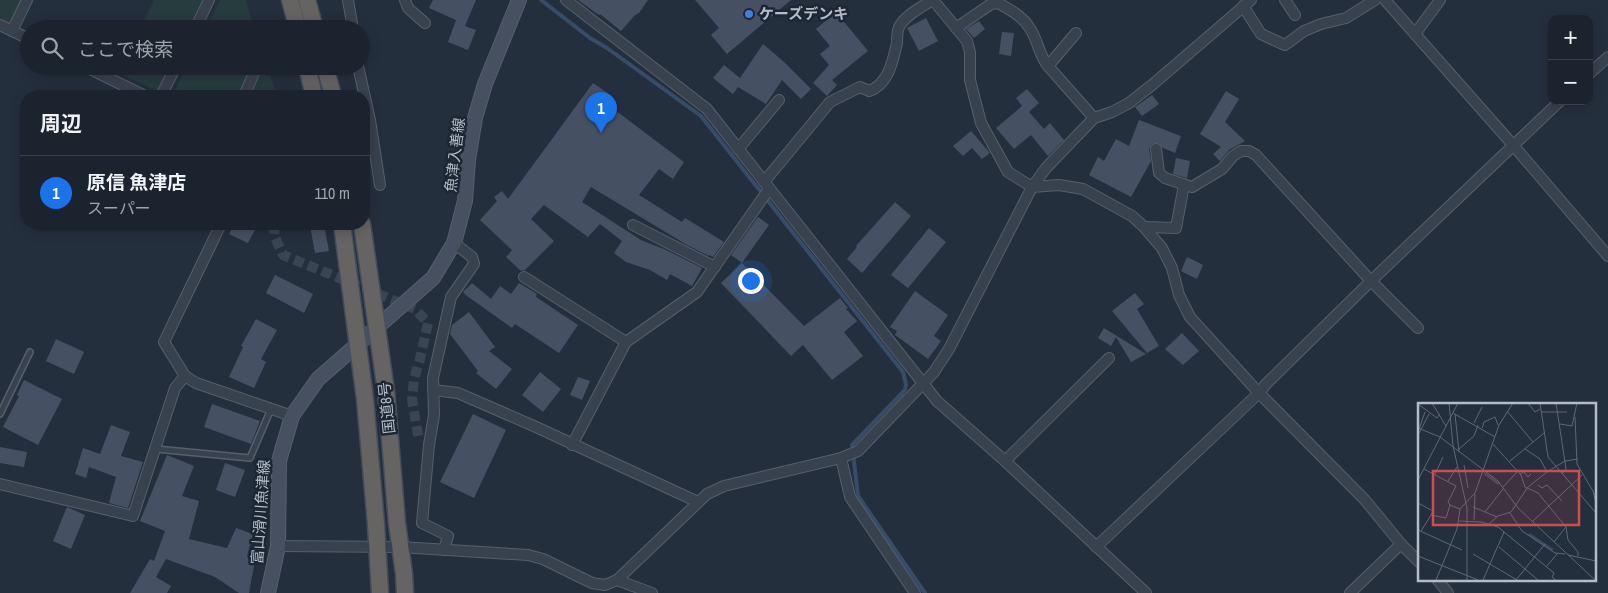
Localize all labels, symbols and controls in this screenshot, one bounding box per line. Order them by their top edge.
place label: ケーズデンキ [759,3,848,24]
marker: ケーズデンキ [743,8,755,20]
map controls [1548,15,1593,105]
button: + [1548,15,1593,60]
search box [20,20,370,75]
icon: search [38,34,66,62]
text: ここで検索 [78,36,173,62]
button: − [1548,60,1593,105]
pin: 1 [585,92,617,133]
text: 周辺 [40,109,82,138]
street label: 魚津入善線 [440,116,469,193]
text: 原信 魚津店 [87,169,186,195]
text: 1 [52,182,60,204]
text: 110 m [314,182,350,204]
text: スーパー [87,197,151,219]
your location [738,268,764,294]
street label: 国道8号 [373,381,400,435]
inset map [1418,403,1596,580]
street label: 富山滑川魚津線 [246,459,275,565]

